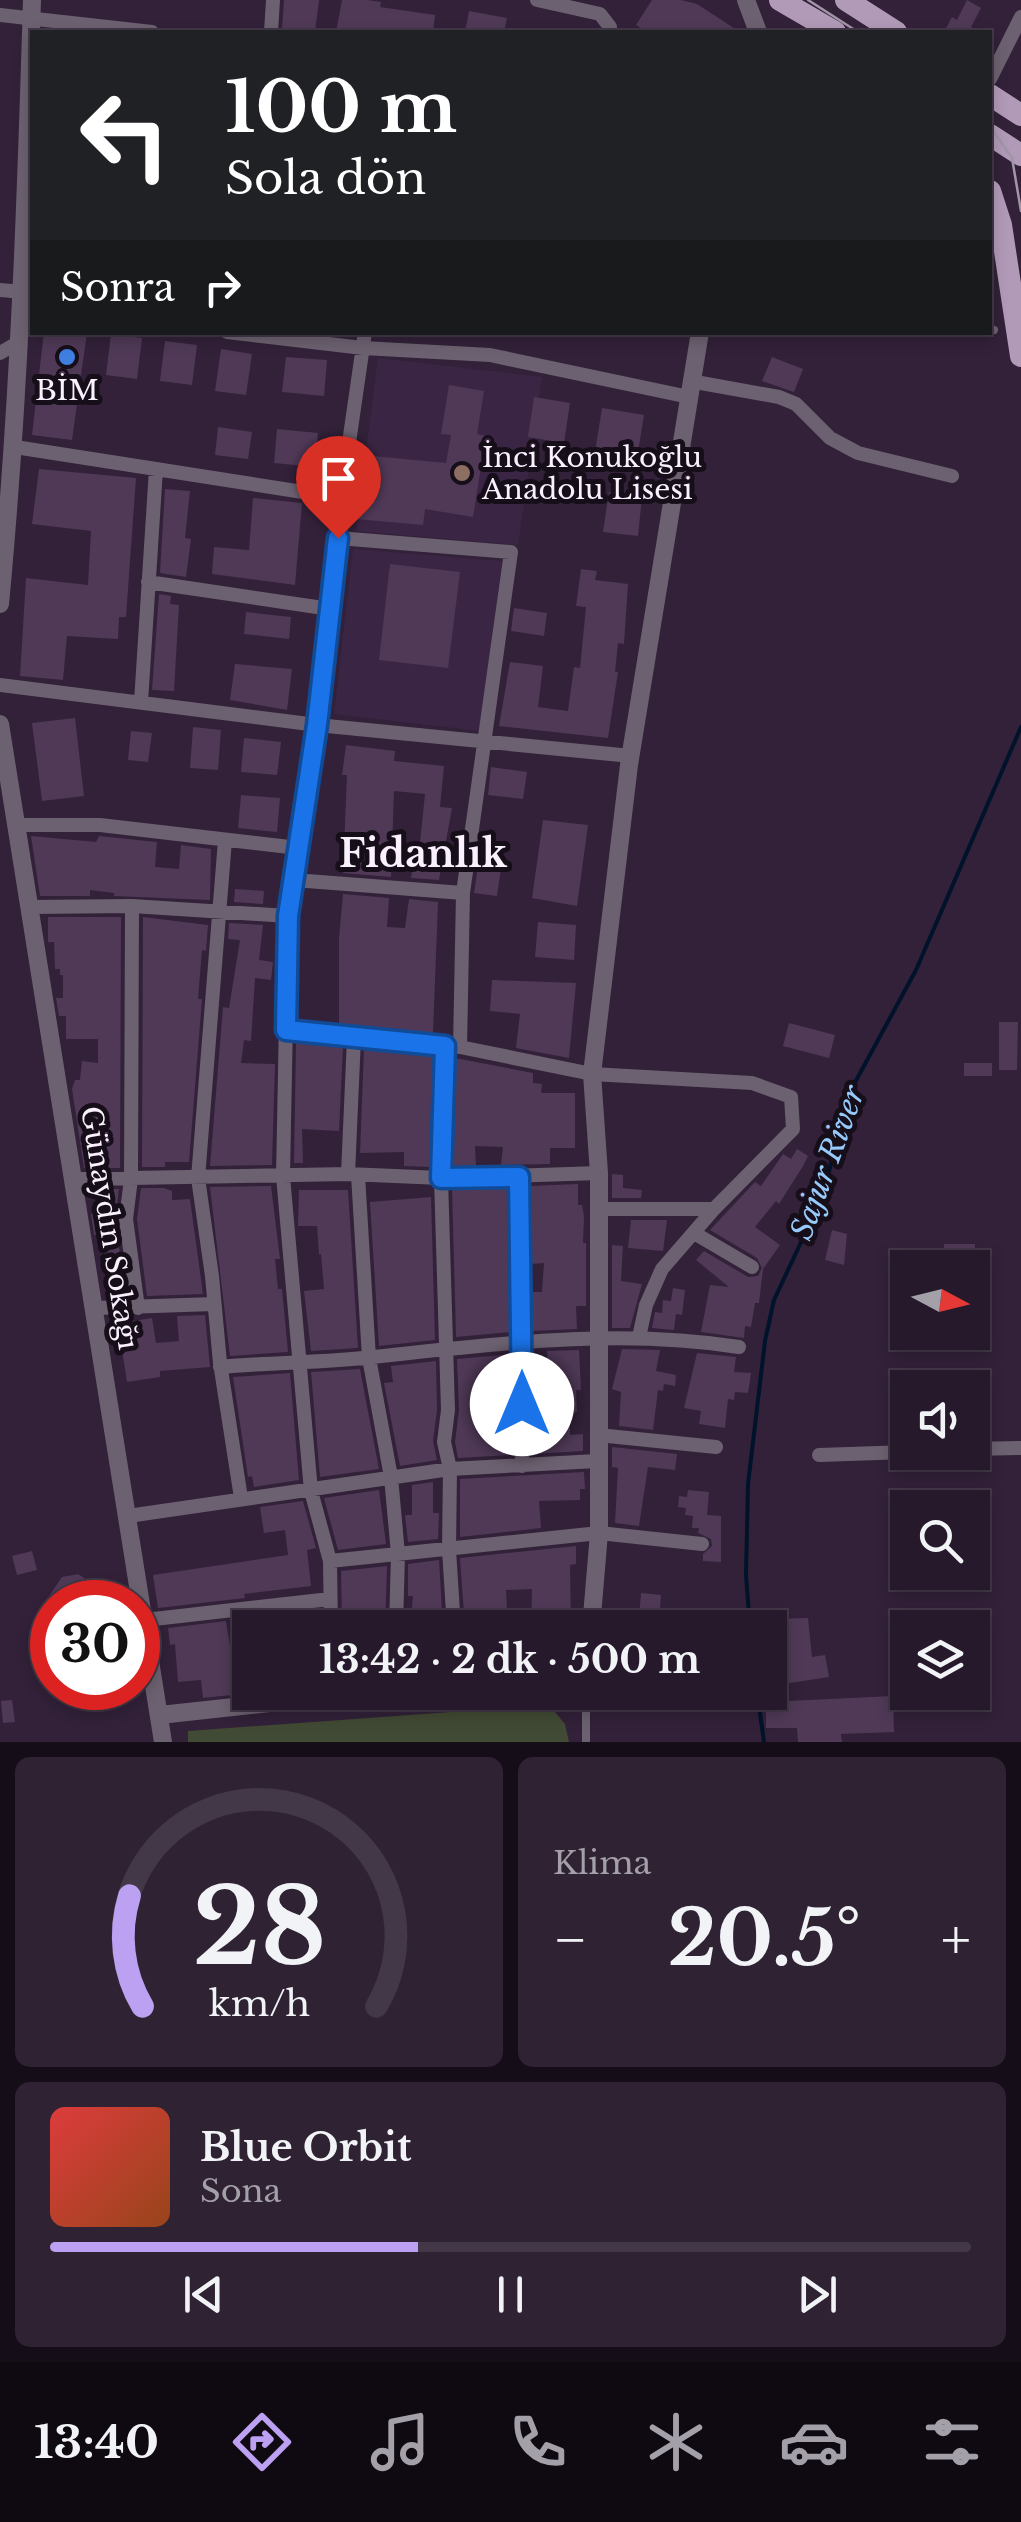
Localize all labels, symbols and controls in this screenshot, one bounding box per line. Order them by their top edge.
text: 100 m [225,64,457,151]
icon: left [60,70,190,200]
text: Sola dön [225,150,426,206]
icon: right [195,260,250,315]
text: Sonra [60,264,175,311]
marker: BİM [56,346,78,368]
place label: BİM [35,373,99,408]
pin [296,436,381,539]
place label: İnci Konukoğlu Anadolu Lisesi [481,440,702,507]
icon: arrive [311,451,366,506]
marker: İnci Konukoğlu Anadolu Lisesi [451,462,473,484]
district label: Fidanlık [339,830,508,877]
water label: Sajur River [783,1080,873,1245]
street label: Günaydın Sokağı [73,1104,146,1352]
north arrow [890,1250,990,1350]
map controls [890,1250,990,1710]
position arrow [470,1352,574,1456]
button: sound [890,1370,990,1470]
button: search [890,1490,990,1590]
speed limit sign: 30 [30,1580,160,1710]
button: layers [890,1610,990,1710]
text: 13:42 · 2 dk · 500 m [319,1636,700,1683]
text: Klima [553,1843,651,1883]
text: 28 [192,1863,326,1992]
text: 20.5° [668,1892,861,1985]
text: − [553,1906,588,1974]
text: + [941,1906,971,1974]
text: km/h [208,1981,310,2026]
text: Blue Orbit [200,2124,411,2171]
text: Sona [200,2171,281,2211]
icon: previous [176,2267,231,2322]
icon: pause [483,2267,538,2322]
icon: next [790,2267,845,2322]
icon: directions [227,2407,297,2477]
icon: music [365,2407,435,2477]
icon: phone [503,2407,573,2477]
icon: climate [641,2407,711,2477]
icon: car [779,2407,849,2477]
icon: filters [917,2407,987,2477]
text: 13:40 [34,2414,159,2470]

